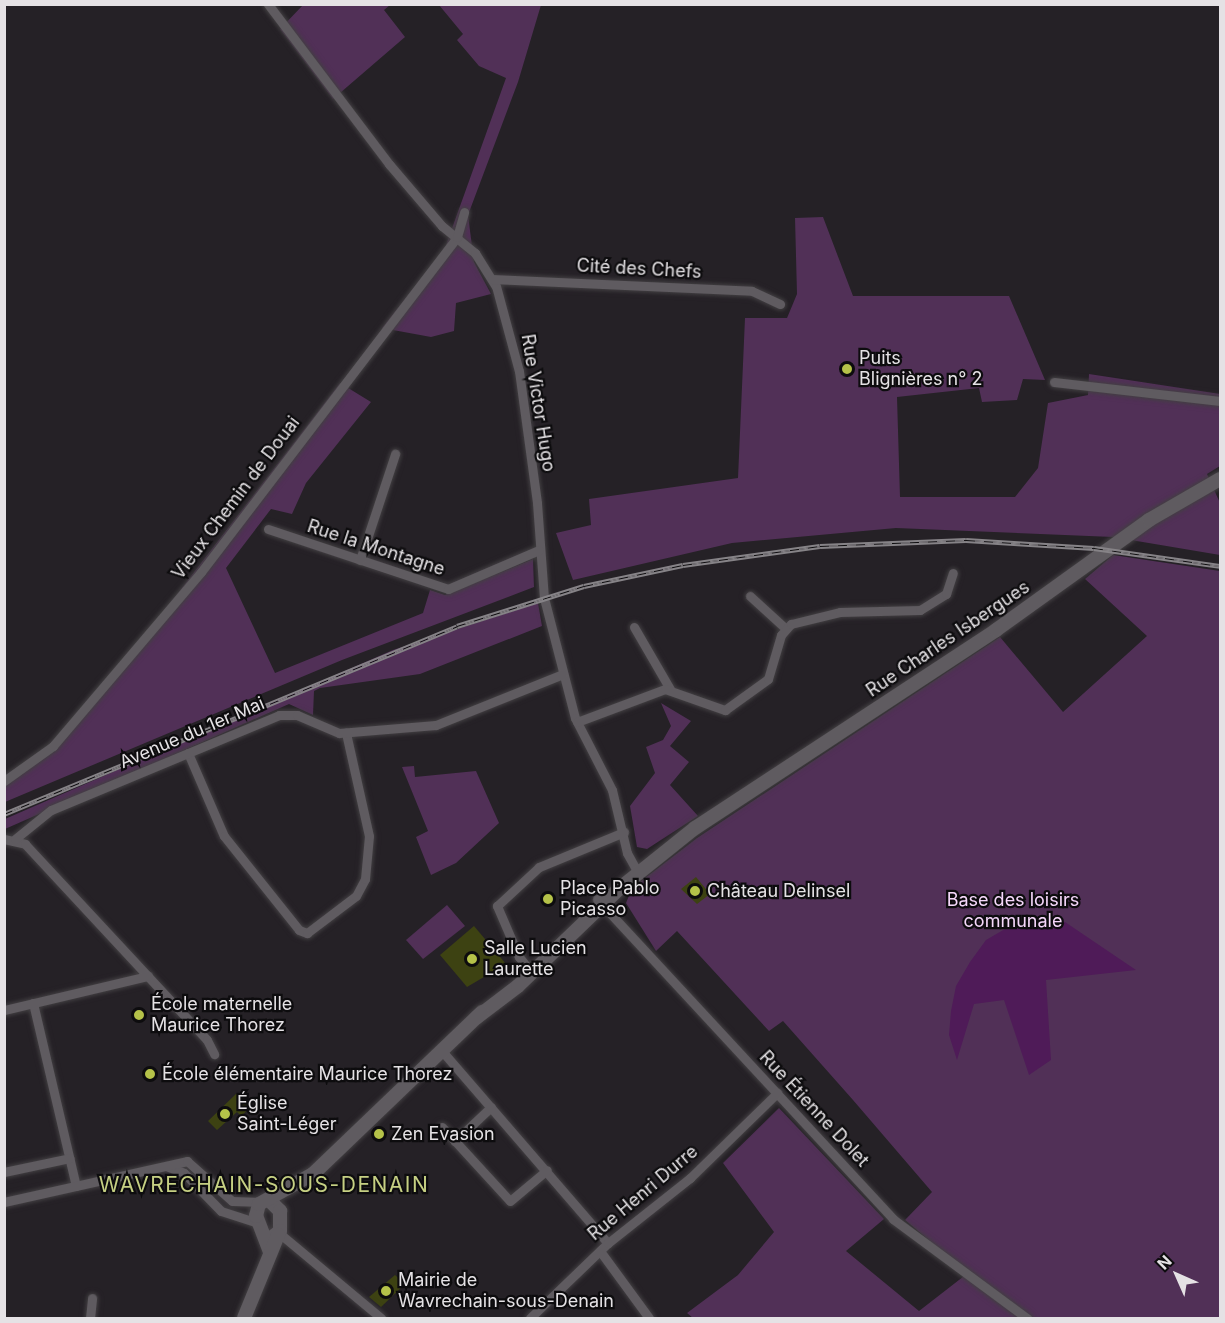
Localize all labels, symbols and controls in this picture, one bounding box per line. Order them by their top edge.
street label: Cité des Chefs [576,255,702,283]
street label: Rue Victor Hugo [516,333,560,473]
place label: Puits Blignières n° 2 [859,348,982,391]
marker: Puits Blignières n° 2 [840,362,854,376]
street label: Vieux Chemin de Douai [168,412,304,584]
street label: Rue la Montagne [305,516,447,580]
street label: Rue Charles Isbergues [862,576,1034,702]
street label: Avenue du 1er Mai [116,693,268,773]
place label: Place Pablo Picasso [560,878,660,920]
place label: Château Delinsel [707,880,850,902]
marker: Château Delinsel [688,884,702,898]
park label: Base des loisirs communale [947,890,1079,932]
marker: Place Pablo Picasso [541,892,555,906]
place label: Salle Lucien Laurette [484,938,587,980]
marker: Salle Lucien Laurette [465,952,479,966]
place label: École maternelle Maurice Thorez [151,994,292,1036]
marker: École maternelle Maurice Thorez [132,1008,146,1022]
street label: Rue Étienne Dolet [755,1047,873,1171]
place label: École élémentaire Maurice Thorez [162,1063,453,1085]
marker: École élémentaire Maurice Thorez [143,1067,157,1081]
place label: Église Saint-Léger [237,1093,336,1136]
marker: Église Saint-Léger [218,1107,232,1121]
place label: Zen Evasion [391,1123,495,1145]
marker: Zen Evasion [372,1127,386,1141]
street label: Rue Henri Durre [584,1141,702,1245]
district label: WAVRECHAIN-SOUS-DENAIN [99,1172,429,1198]
north arrow [1147,1245,1207,1305]
text: N [1153,1251,1176,1274]
place label: Mairie de Wavrechain-sous-Denain [398,1270,614,1312]
marker: Mairie de Wavrechain-sous-Denain [379,1284,393,1298]

